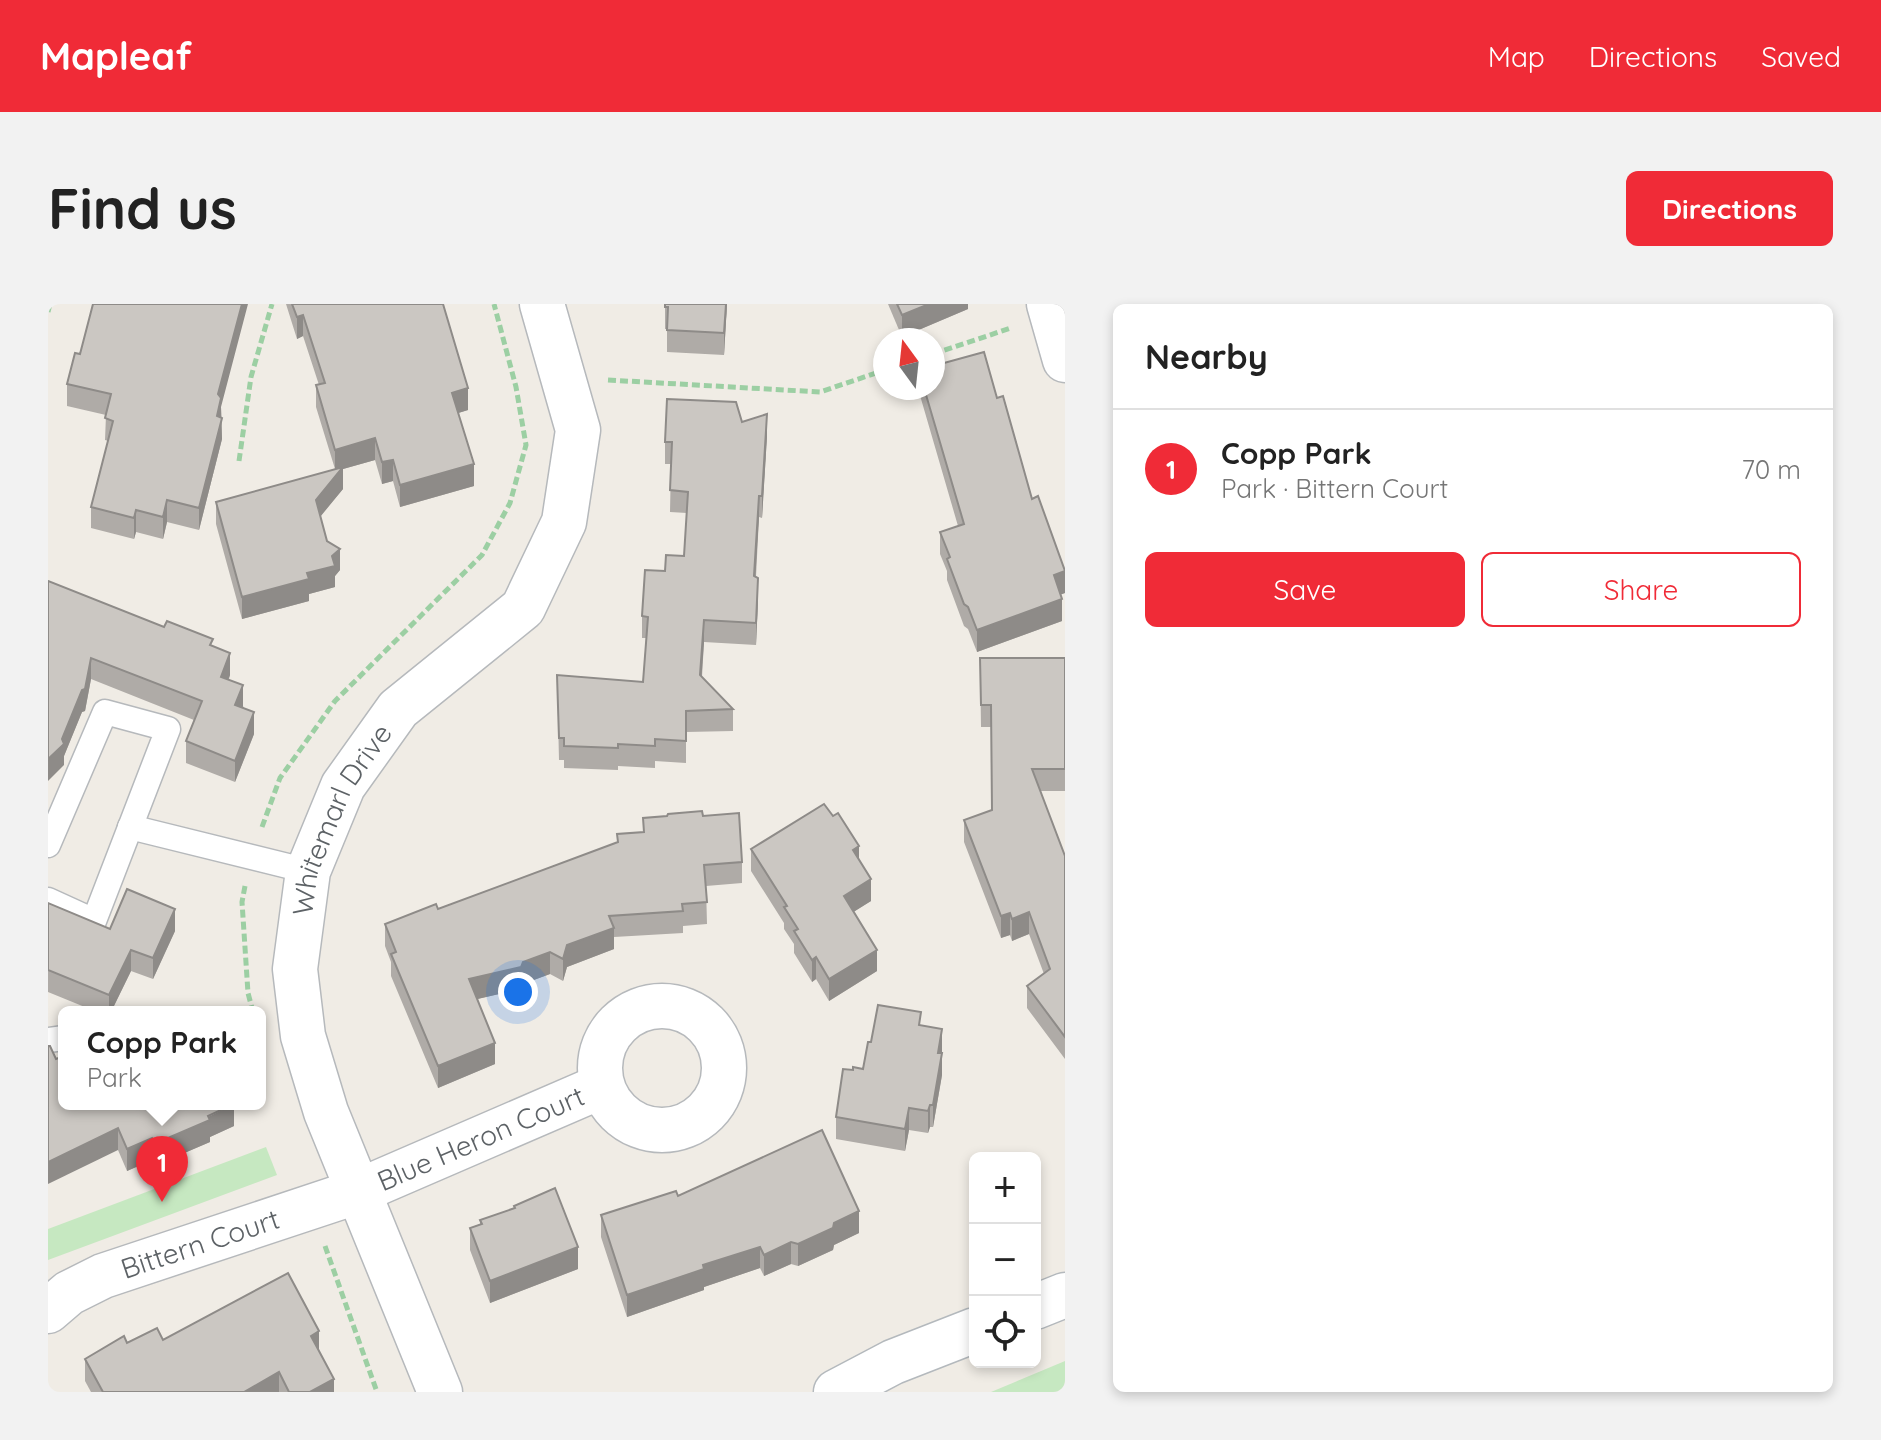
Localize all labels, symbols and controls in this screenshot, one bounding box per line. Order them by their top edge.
text: Mapleaf [40,32,192,80]
text: Map [1488,39,1545,74]
text: Directions [1589,39,1717,74]
text: Saved [1761,39,1841,74]
button: Directions [1626,171,1833,246]
text: Find us [48,173,237,243]
north arrow [873,328,945,400]
text: Nearby [1145,335,1268,378]
text: Copp Park [1221,434,1371,472]
text: 1 [1166,453,1176,486]
text: 70 m [1741,453,1801,486]
text: Park · Bittern Court [1221,472,1448,505]
button: Save [1145,552,1465,627]
button: Share [1481,552,1801,627]
street label: Whitemarl Drive [284,717,399,917]
your location [498,972,538,1012]
popup [58,1006,266,1110]
text: Copp Park [87,1023,237,1061]
text: Park [87,1061,142,1094]
street label: Blue Heron Court [372,1078,589,1198]
pin: 1 [136,1136,188,1202]
map controls [969,1152,1041,1368]
button: + [969,1152,1041,1224]
street label: Bittern Court [116,1201,284,1286]
button: − [969,1224,1041,1296]
button: locate [969,1296,1041,1368]

